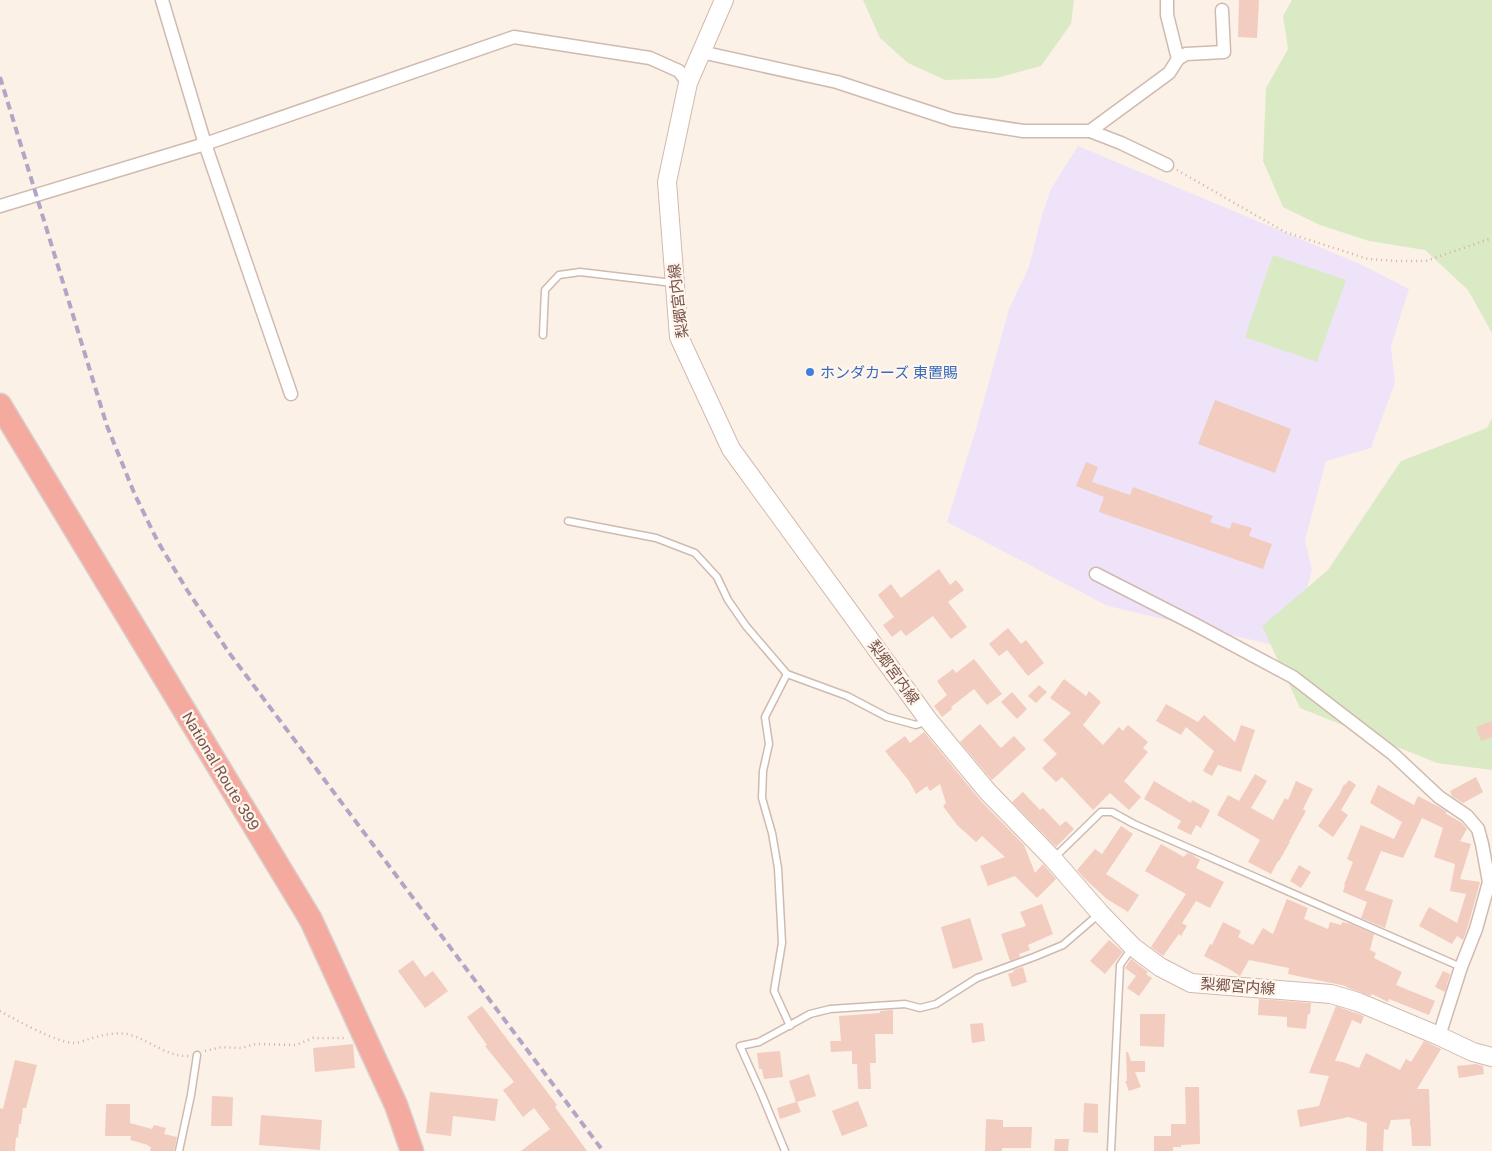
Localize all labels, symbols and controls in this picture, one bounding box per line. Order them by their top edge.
street label: 梨郷宮内線 [665,263,691,339]
place label: ホンダカーズ 東置賜 [820,364,958,381]
marker: ホンダカーズ 東置賜 [804,366,816,378]
street label: 梨郷宮内線 [865,637,923,707]
street label: National Route 399 [179,709,263,833]
street label: 梨郷宮内線 [1200,975,1276,997]

